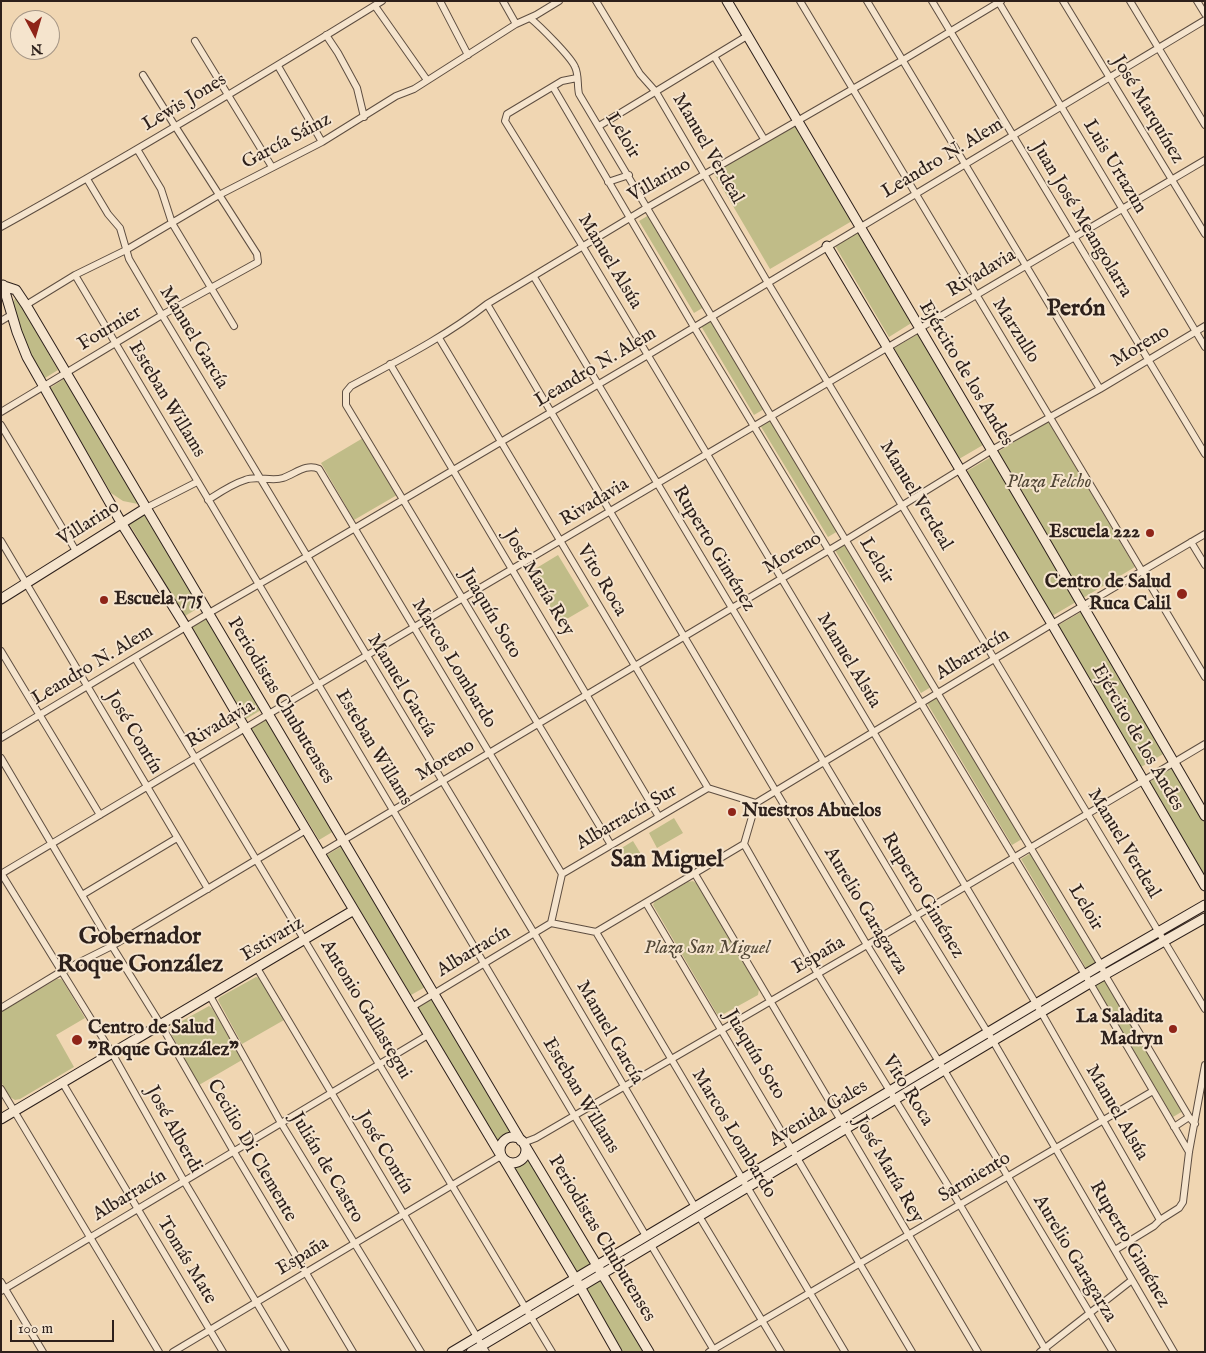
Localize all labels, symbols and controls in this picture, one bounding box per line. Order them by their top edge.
north arrow [10,10,60,60]
text: N [29,39,43,59]
street label: José Marquínez [1106,52,1188,168]
street label: Lewis Jones [139,69,231,137]
street label: Manuel Verdeal [666,90,748,208]
street label: García Sáinz [238,109,336,175]
street label: Leloir [599,109,645,163]
street label: Leandro N. Alem [878,114,1008,204]
street label: Luis Urtazun [1077,116,1151,218]
street label: Juan José Meangolarra [1026,138,1136,302]
street label: Villarino [625,154,695,208]
street label: Manuel Alsúa [572,210,646,314]
street label: Rivadavia [944,245,1020,303]
street label: Manuel García [153,283,233,393]
street label: Marzullo [986,294,1044,368]
district label: Perón [1046,296,1106,324]
street label: Ejército de los Andes [913,297,1017,451]
street label: Fournier [74,301,146,357]
street label: Moreno [1108,321,1174,373]
street label: Leandro N. Alem [531,323,661,413]
street label: Esteban Willams [123,338,209,462]
street label: Manuel Verdeal [873,437,957,555]
park label: Plaza Felcho [1007,472,1091,494]
street label: Rivadavia [557,474,633,532]
street label: Ruperto Giménez [667,482,759,616]
street label: Villarino [54,496,124,552]
place label: Escuela 222 [1049,522,1140,544]
street label: José María Rey [497,526,579,640]
marker: Escuela 222 [1144,527,1156,539]
street label: Moreno [760,528,826,580]
street label: Leloir [853,534,899,588]
street label: Vito Roca [571,541,631,621]
street label: Juaquín Soto [454,565,526,663]
place label: Centro de Salud Ruca Calil [1045,572,1171,616]
marker: Centro de Salud Ruca Calil [1175,587,1189,601]
place label: Escuela 775 [114,589,203,611]
marker: Escuela 775 [98,594,110,606]
street label: Marcos Lombardo [405,595,501,733]
street label: Manuel Alsúa [811,609,885,713]
street label: Periodistas Chubutenses [221,614,339,788]
street label: Leandro N. Alem [28,621,158,711]
street label: Albarracín [932,624,1014,686]
street label: Manuel García [361,631,441,741]
street label: Ejército de los Andes [1086,661,1188,815]
street label: Esteban Willams [330,686,416,810]
street label: José Contín [99,687,167,779]
street label: Rivadavia [183,696,259,754]
street label: Moreno [413,735,479,787]
street label: Albarracín Sur [573,780,681,856]
street label: Manuel Verdeal [1081,785,1165,903]
place label: Nuestros Abuelos [742,801,881,823]
marker: Nuestros Abuelos [726,806,738,818]
street label: Ruperto Giménez [876,829,968,963]
street label: Aurelio Garagarza [818,843,912,979]
district label: San Miguel [611,847,723,875]
street label: Leloir [1062,881,1108,935]
street label: Estivariz [238,913,308,967]
street label: Albarracín [433,921,515,983]
district label: Gobernador Roque González [57,924,223,980]
street label: España [789,932,849,980]
street label: Antonio Gallastegui [315,936,415,1084]
park label: Plaza San Miguel [644,938,770,960]
street label: Manuel García [570,977,648,1089]
street label: Juaquín Soto [718,1006,790,1104]
place label: La Saladita Madryn [1076,1007,1163,1051]
place label: Centro de Salud "Roque González" [88,1018,239,1062]
marker: La Saladita Madryn [1167,1023,1179,1035]
marker: Centro de Salud "Roque González" [70,1033,84,1047]
street label: Esteban Willams [537,1034,623,1158]
street label: Vito Roca [876,1051,938,1131]
street label: Manuel Alsúa [1079,1061,1153,1165]
street label: Marcos Lombardo [685,1065,781,1203]
street label: Cecilio Di Clemente [201,1076,301,1226]
street label: Avenida Gales [766,1076,872,1152]
street label: José Alberdi [140,1082,206,1178]
street label: José Contín [350,1107,418,1199]
street label: Julián de Castro [284,1109,368,1227]
street label: José María Rey [848,1112,928,1228]
street label: Sarmiento [935,1148,1015,1208]
street label: Periodistas Chubutenses [542,1152,660,1326]
street label: Albarracín [89,1165,171,1227]
street label: Ruperto Giménez [1084,1178,1174,1312]
street label: Aurelio Garagarza [1027,1191,1121,1327]
street label: Tomás Mate [151,1213,221,1309]
street label: España [273,1233,333,1281]
scale bar [12,1310,116,1342]
text: 100 m [18,1319,53,1338]

